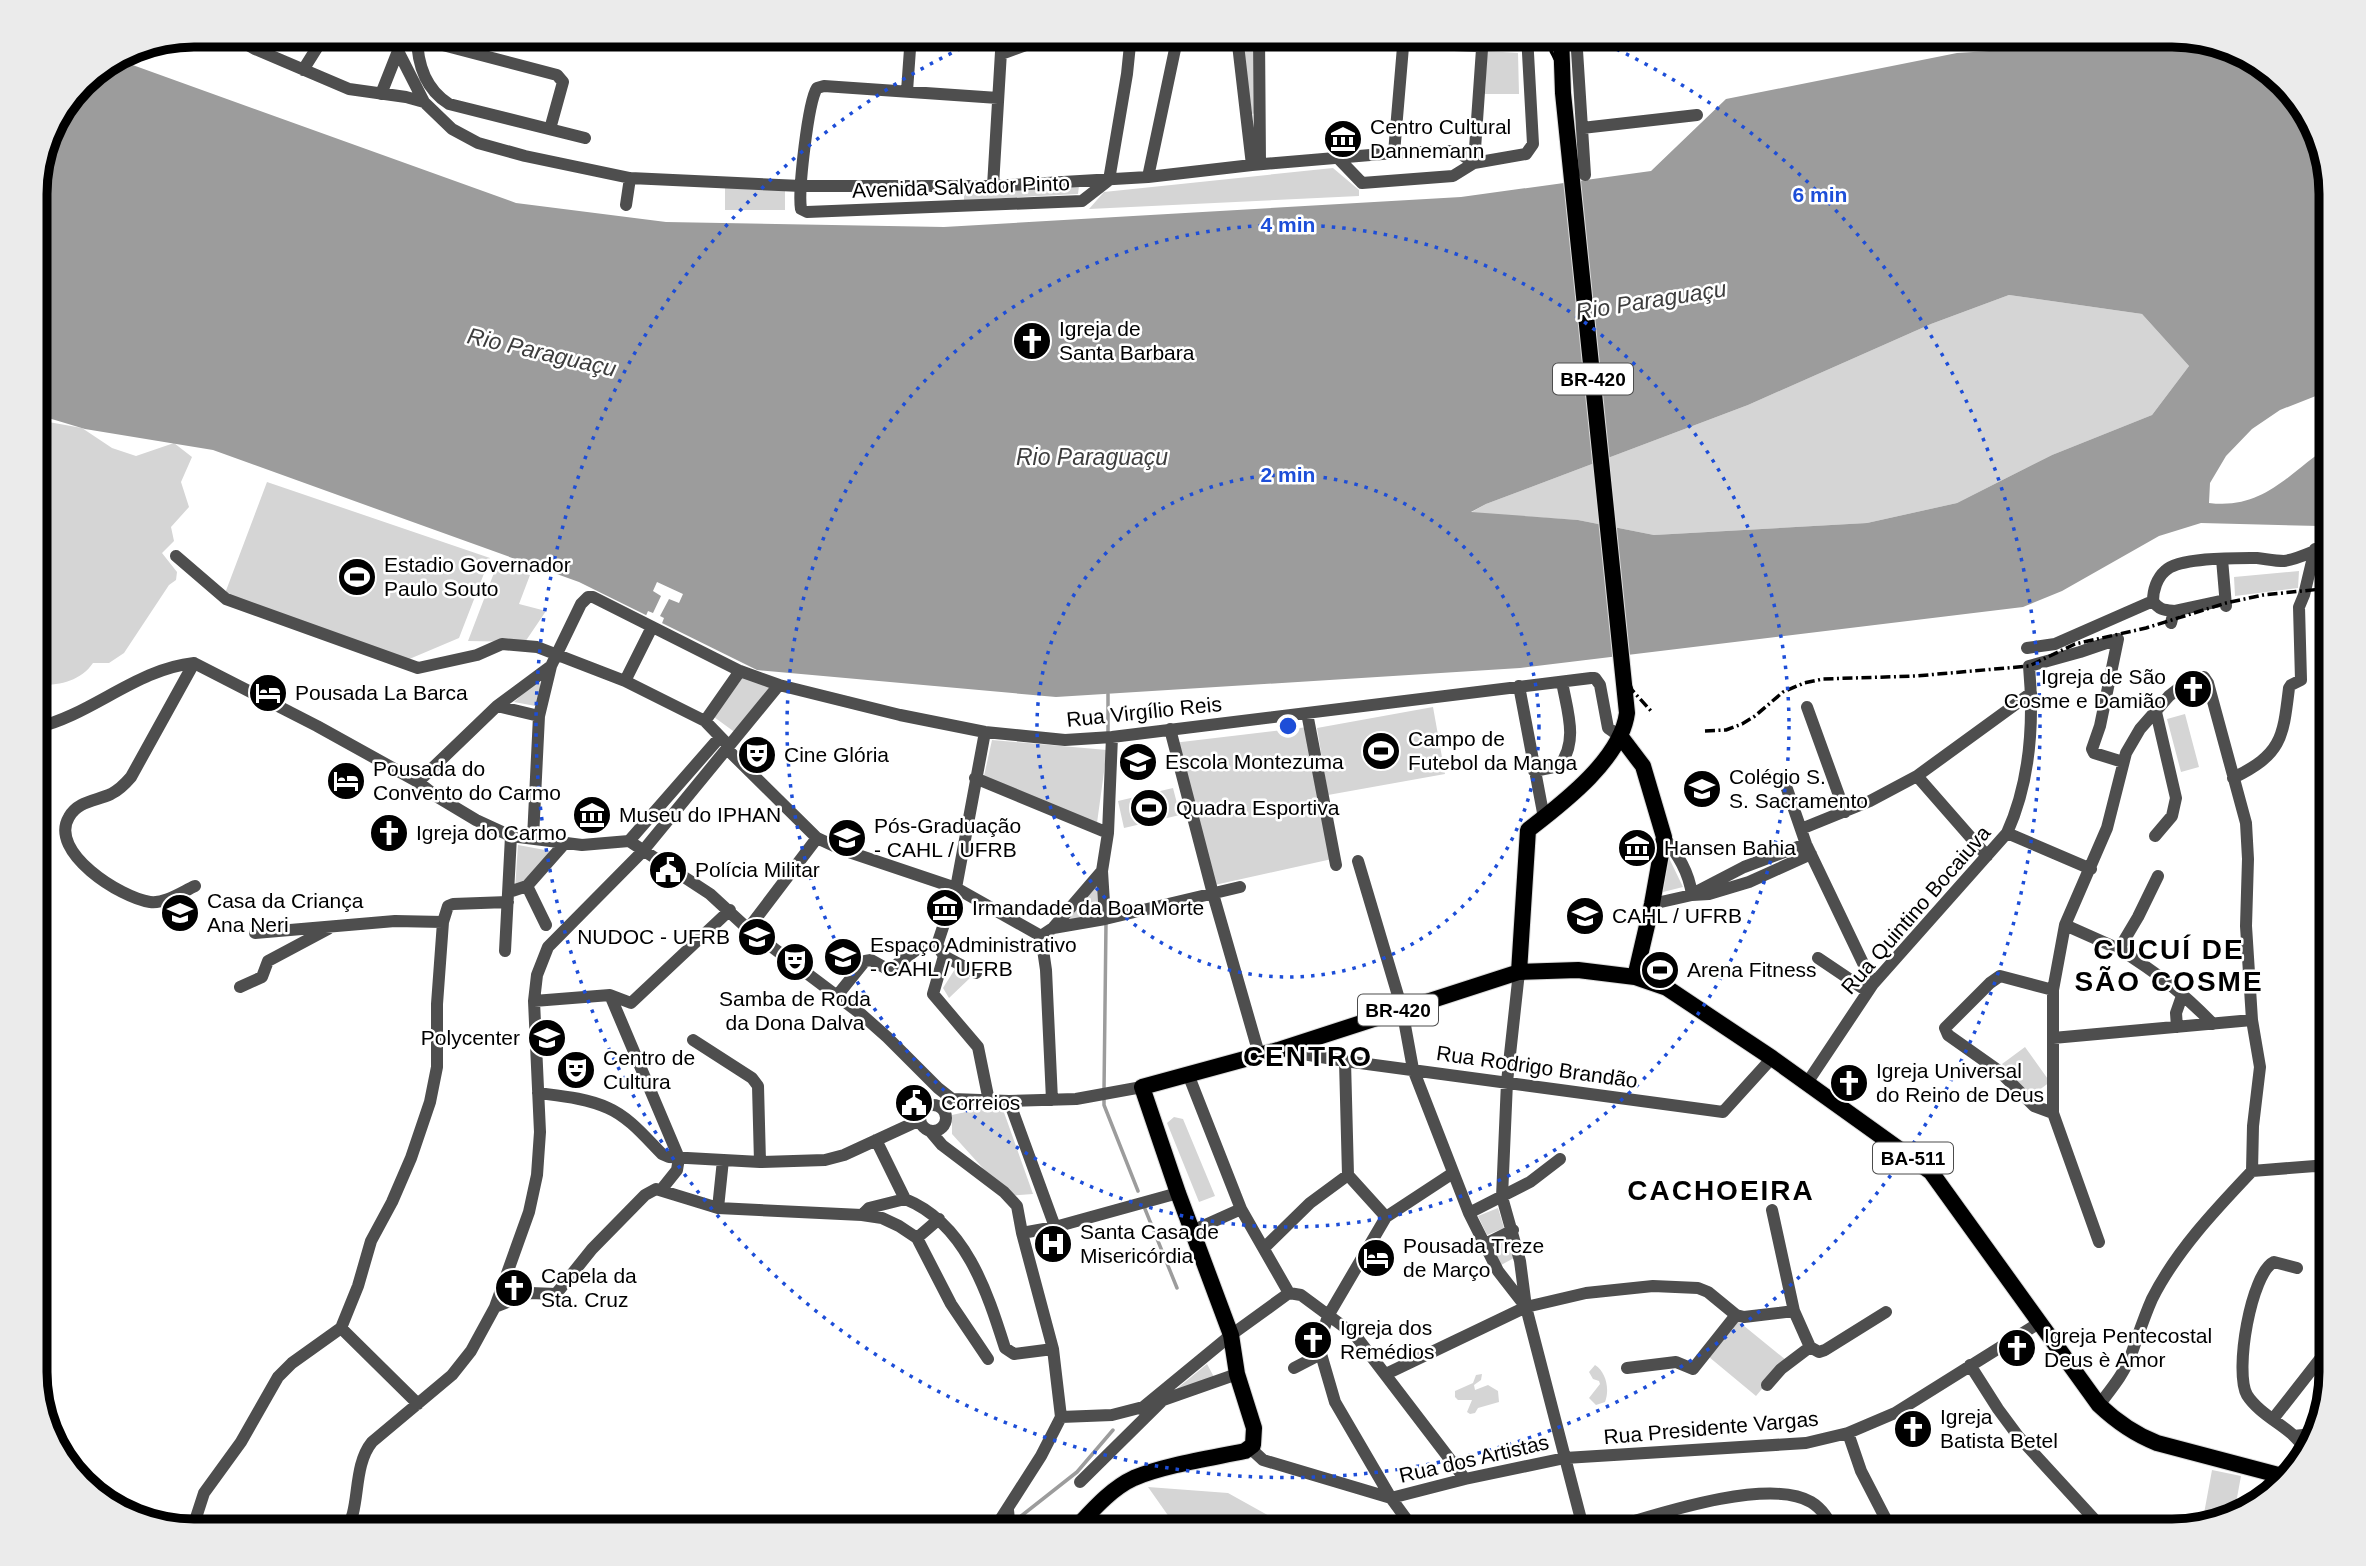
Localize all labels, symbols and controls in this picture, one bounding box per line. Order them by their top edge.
place label: Centro Cultural Dannemann [1370,115,1511,162]
museum icon: Centro Cultural Dannemann [1322,118,1364,160]
street label: Avenida Salvador Pinto [852,171,1070,202]
text: 6 min [1793,183,1847,206]
text: 4 min [1261,213,1315,236]
water label: Rio Paraguaçu [1574,275,1728,325]
place label: Igreja de Santa Barbara [1059,317,1195,364]
church icon: Igreja de Santa Barbara [1011,320,1053,362]
water label: Rio Paraguaçu [465,322,619,382]
road number: BR-420 [1553,364,1633,394]
water label: Rio Paraguaçu [1016,444,1168,470]
text: 2 min [1261,463,1315,486]
place label: Estadio Governador Paulo Souto [384,553,571,600]
sports icon: Estadio Governador Paulo Souto [336,556,378,598]
place label: Igreja de São Cosme e Damião [2004,665,2166,712]
church icon: Igreja de São Cosme e Damião [2172,668,2214,710]
hotel icon: Pousada La Barca [247,672,289,714]
place label: Pousada La Barca [295,681,468,704]
street label: Rua Virgílio Reis [1065,692,1223,731]
centre of rings [1276,714,1300,738]
place label: Campo de Futebol da Manga [1408,727,1578,774]
sports icon: Campo de Futebol da Manga [1360,730,1402,772]
theatre icon: Cine Glória [736,734,778,776]
school or university icon: Escola Montezuma [1117,741,1159,783]
place label: Cine Glória [784,743,889,766]
place label: Escola Montezuma [1165,750,1344,773]
place label: Pousada do Convento do Carmo [373,757,561,804]
hotel icon: Pousada do Convento do Carmo [325,760,367,802]
place label: Colégio S. S. Sacramento [1729,765,1868,812]
school or university icon: Colégio S. S. Sacramento [1681,768,1723,810]
sports icon: Quadra Esportiva [1128,787,1170,829]
museum icon: Museu do IPHAN [571,794,613,836]
place label: Quadra Esportiva [1176,796,1340,819]
place label: Museu do IPHAN [619,803,781,826]
church icon: Igreja do Carmo [368,812,410,854]
place label: Pós-Graduação - CAHL / UFRB [874,814,1021,861]
school or university icon: Pós-Graduação - CAHL / UFRB [826,817,868,859]
place label: Igreja do Carmo [416,821,567,844]
street label: Rua Quintino Bocaiuva [1836,821,1995,998]
museum icon: Hansen Bahia [1616,827,1658,869]
place label: Hansen Bahia [1664,836,1796,859]
public building icon: Polícia Militar [647,849,689,891]
place label: Polícia Militar [695,858,820,881]
museum icon: Irmandade da Boa Morte [924,887,966,929]
place label: Casa da Criança Ana Neri [207,889,364,936]
school or university icon: Casa da Criança Ana Neri [159,892,201,934]
school or university icon: CAHL / UFRB [1564,895,1606,937]
place label: Irmandade da Boa Morte [972,896,1204,919]
place label: CAHL / UFRB [1612,904,1742,927]
school or university icon: NUDOC - UFRB [736,916,778,958]
place label: NUDOC - UFRB [577,925,730,948]
place label: Espaço Administrativo - CAHL / UFRB [870,933,1077,980]
district label: CUCUÍ DE SÃO COSME [2074,934,2264,997]
school or university icon: Espaço Administrativo - CAHL / UFRB [822,936,864,978]
theatre icon: Samba de Roda da Dona Dalva [774,941,816,983]
sports icon: Arena Fitness [1639,949,1681,991]
place label: Arena Fitness [1687,958,1817,981]
place label: Samba de Roda da Dona Dalva [719,987,871,1034]
road number: BR-420 [1358,994,1438,1026]
school or university icon: Polycenter [526,1017,568,1059]
place label: Polycenter [421,1026,520,1049]
district label: CENTRO [1243,1041,1373,1072]
street label: Rua Rodrigo Brandão [1435,1041,1639,1092]
place label: Centro de Cultura [603,1046,695,1093]
theatre icon: Centro de Cultura [555,1049,597,1091]
place label: Igreja Universal do Reino de Deus [1876,1059,2044,1106]
church icon: Igreja Universal do Reino de Deus [1828,1062,1870,1104]
public building icon: Correios [893,1082,935,1124]
place label: Correios [941,1091,1020,1114]
road number: BA-511 [1873,1142,1953,1174]
district label: CACHOEIRA [1627,1175,1815,1206]
place label: Santa Casa de Misericórdia [1080,1220,1219,1267]
hospital icon: Santa Casa de Misericórdia [1032,1223,1074,1265]
place label: Pousada Treze de Março [1403,1234,1544,1281]
hotel icon: Pousada Treze de Março [1355,1237,1397,1279]
place label: Capela da Sta. Cruz [541,1264,637,1311]
church icon: Capela da Sta. Cruz [493,1267,535,1309]
place label: Igreja dos Remédios [1340,1316,1435,1363]
church icon: Igreja dos Remédios [1292,1319,1334,1361]
place label: Igreja Pentecostal Deus è Amor [2044,1324,2212,1371]
church icon: Igreja Pentecostal Deus è Amor [1996,1327,2038,1369]
place label: Igreja Batista Betel [1940,1405,2058,1452]
street label: Rua Presidente Vargas [1603,1407,1819,1448]
church icon: Igreja Batista Betel [1892,1408,1934,1450]
street label: Rua dos Artistas [1397,1430,1551,1487]

